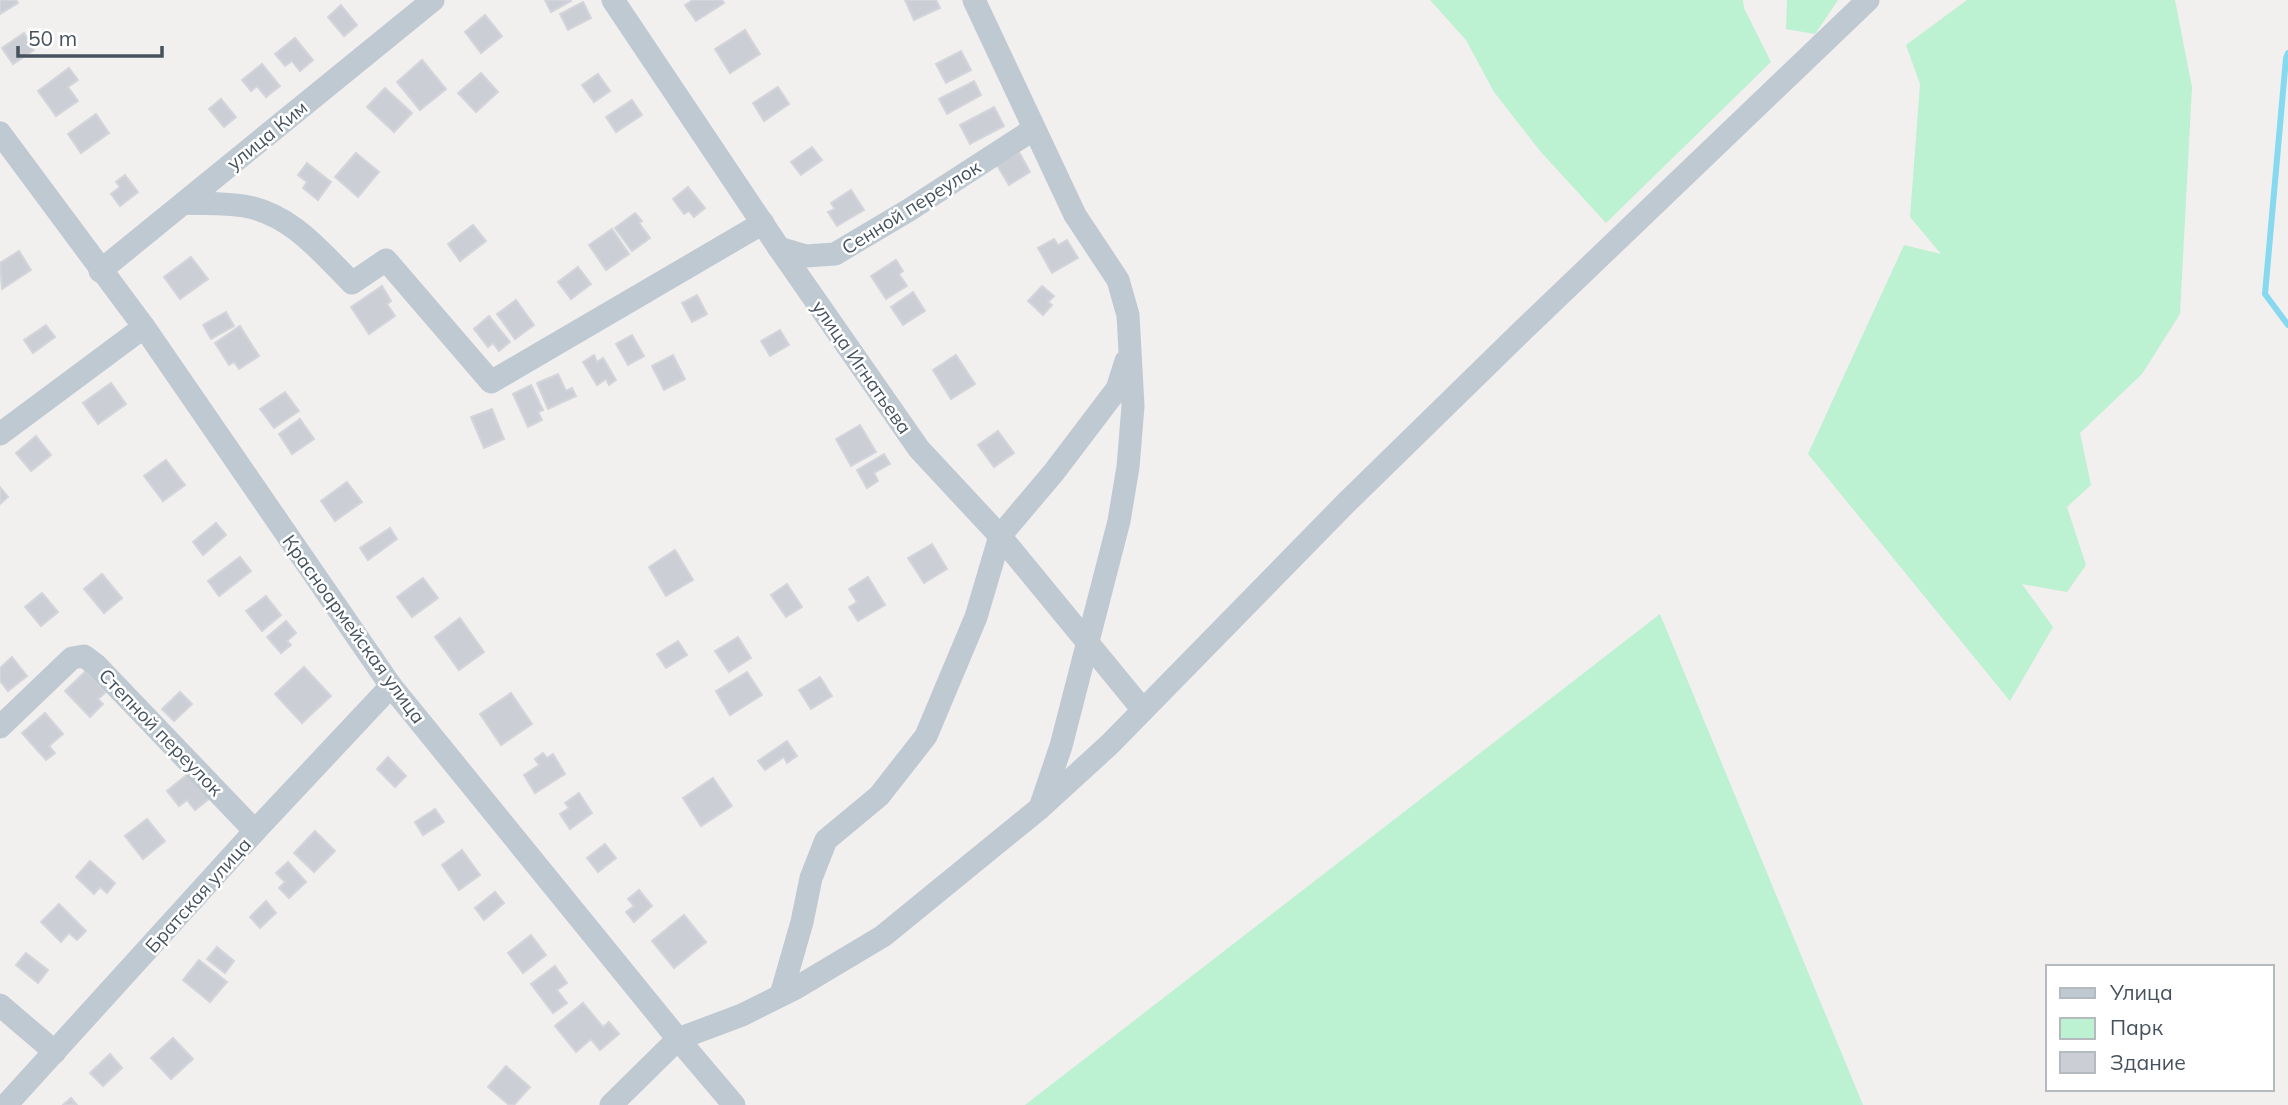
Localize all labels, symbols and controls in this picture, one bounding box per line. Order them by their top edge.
scale bar [18,14,161,58]
text: 50 m [28,25,77,51]
street label: улица Ким [222,95,312,175]
street label: Сенной переулок [837,154,986,259]
street label: улица Игнатьева [807,296,917,438]
street label: Красноармейская улица [277,530,431,728]
street label: Степной переулок [94,663,229,801]
street label: Братская улица [140,832,256,958]
legend [2046,965,2274,1091]
text: Улица [2109,979,2173,1005]
text: Парк [2110,1014,2164,1040]
text: Здание [2110,1049,2186,1075]

